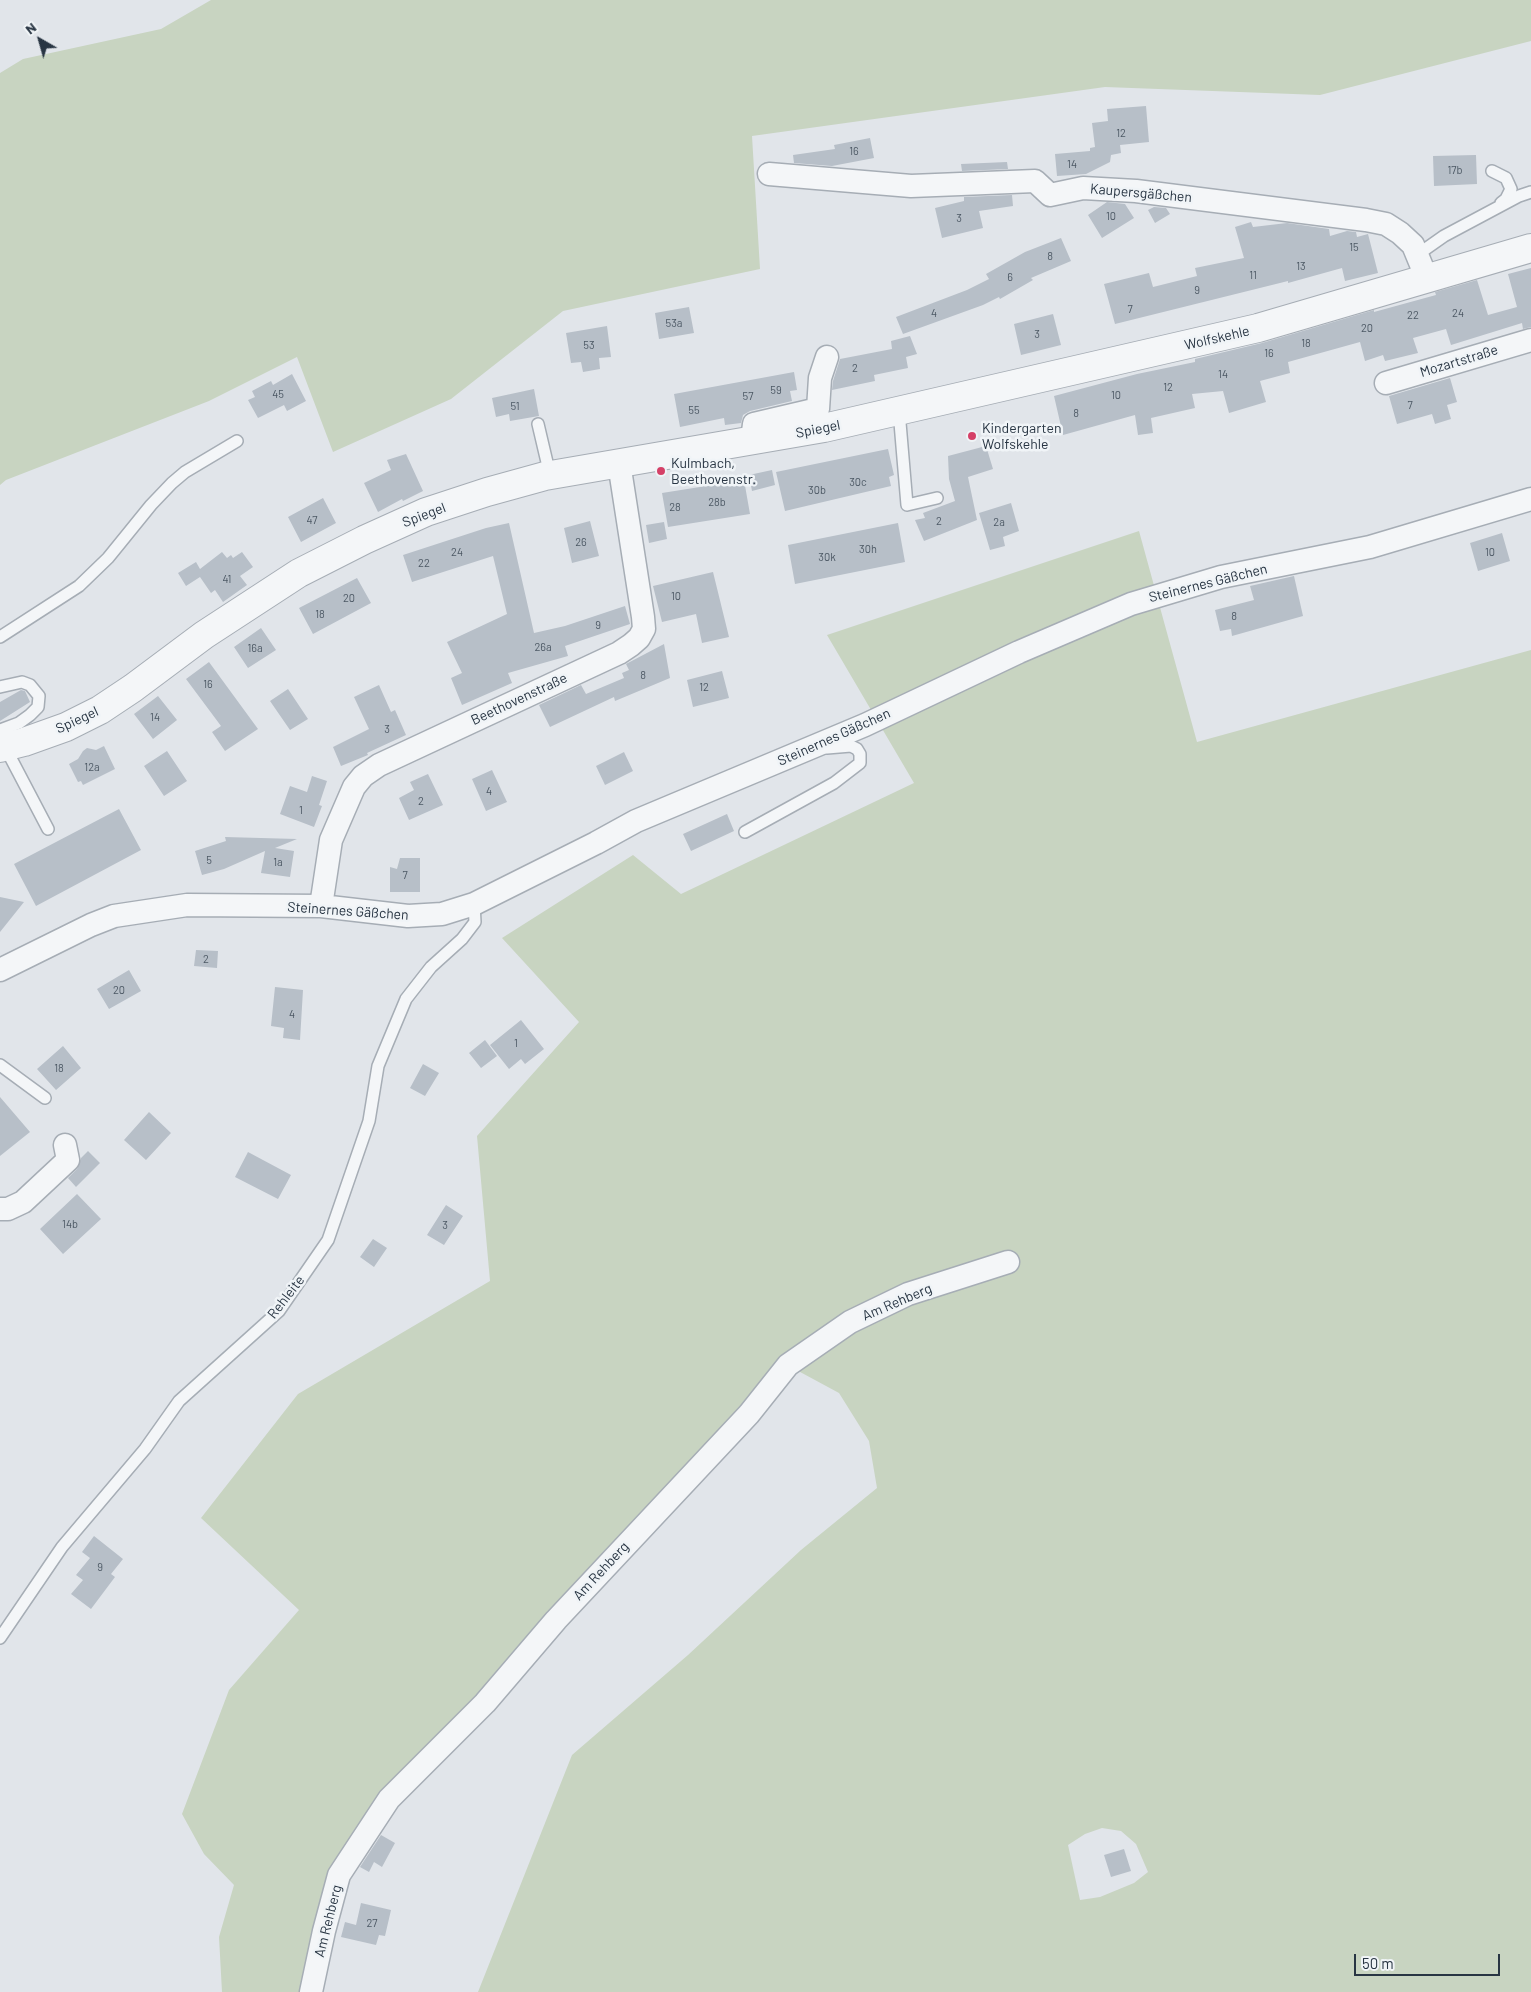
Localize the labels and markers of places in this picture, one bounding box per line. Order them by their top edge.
place label: Kindergarten Wolfskehle [982,420,1061,452]
marker: Kindergarten Wolfskehle [966,430,978,442]
place label: Kulmbach, Beethovenstr. [671,455,756,488]
marker: Kulmbach, Beethovenstr. [655,465,667,477]

